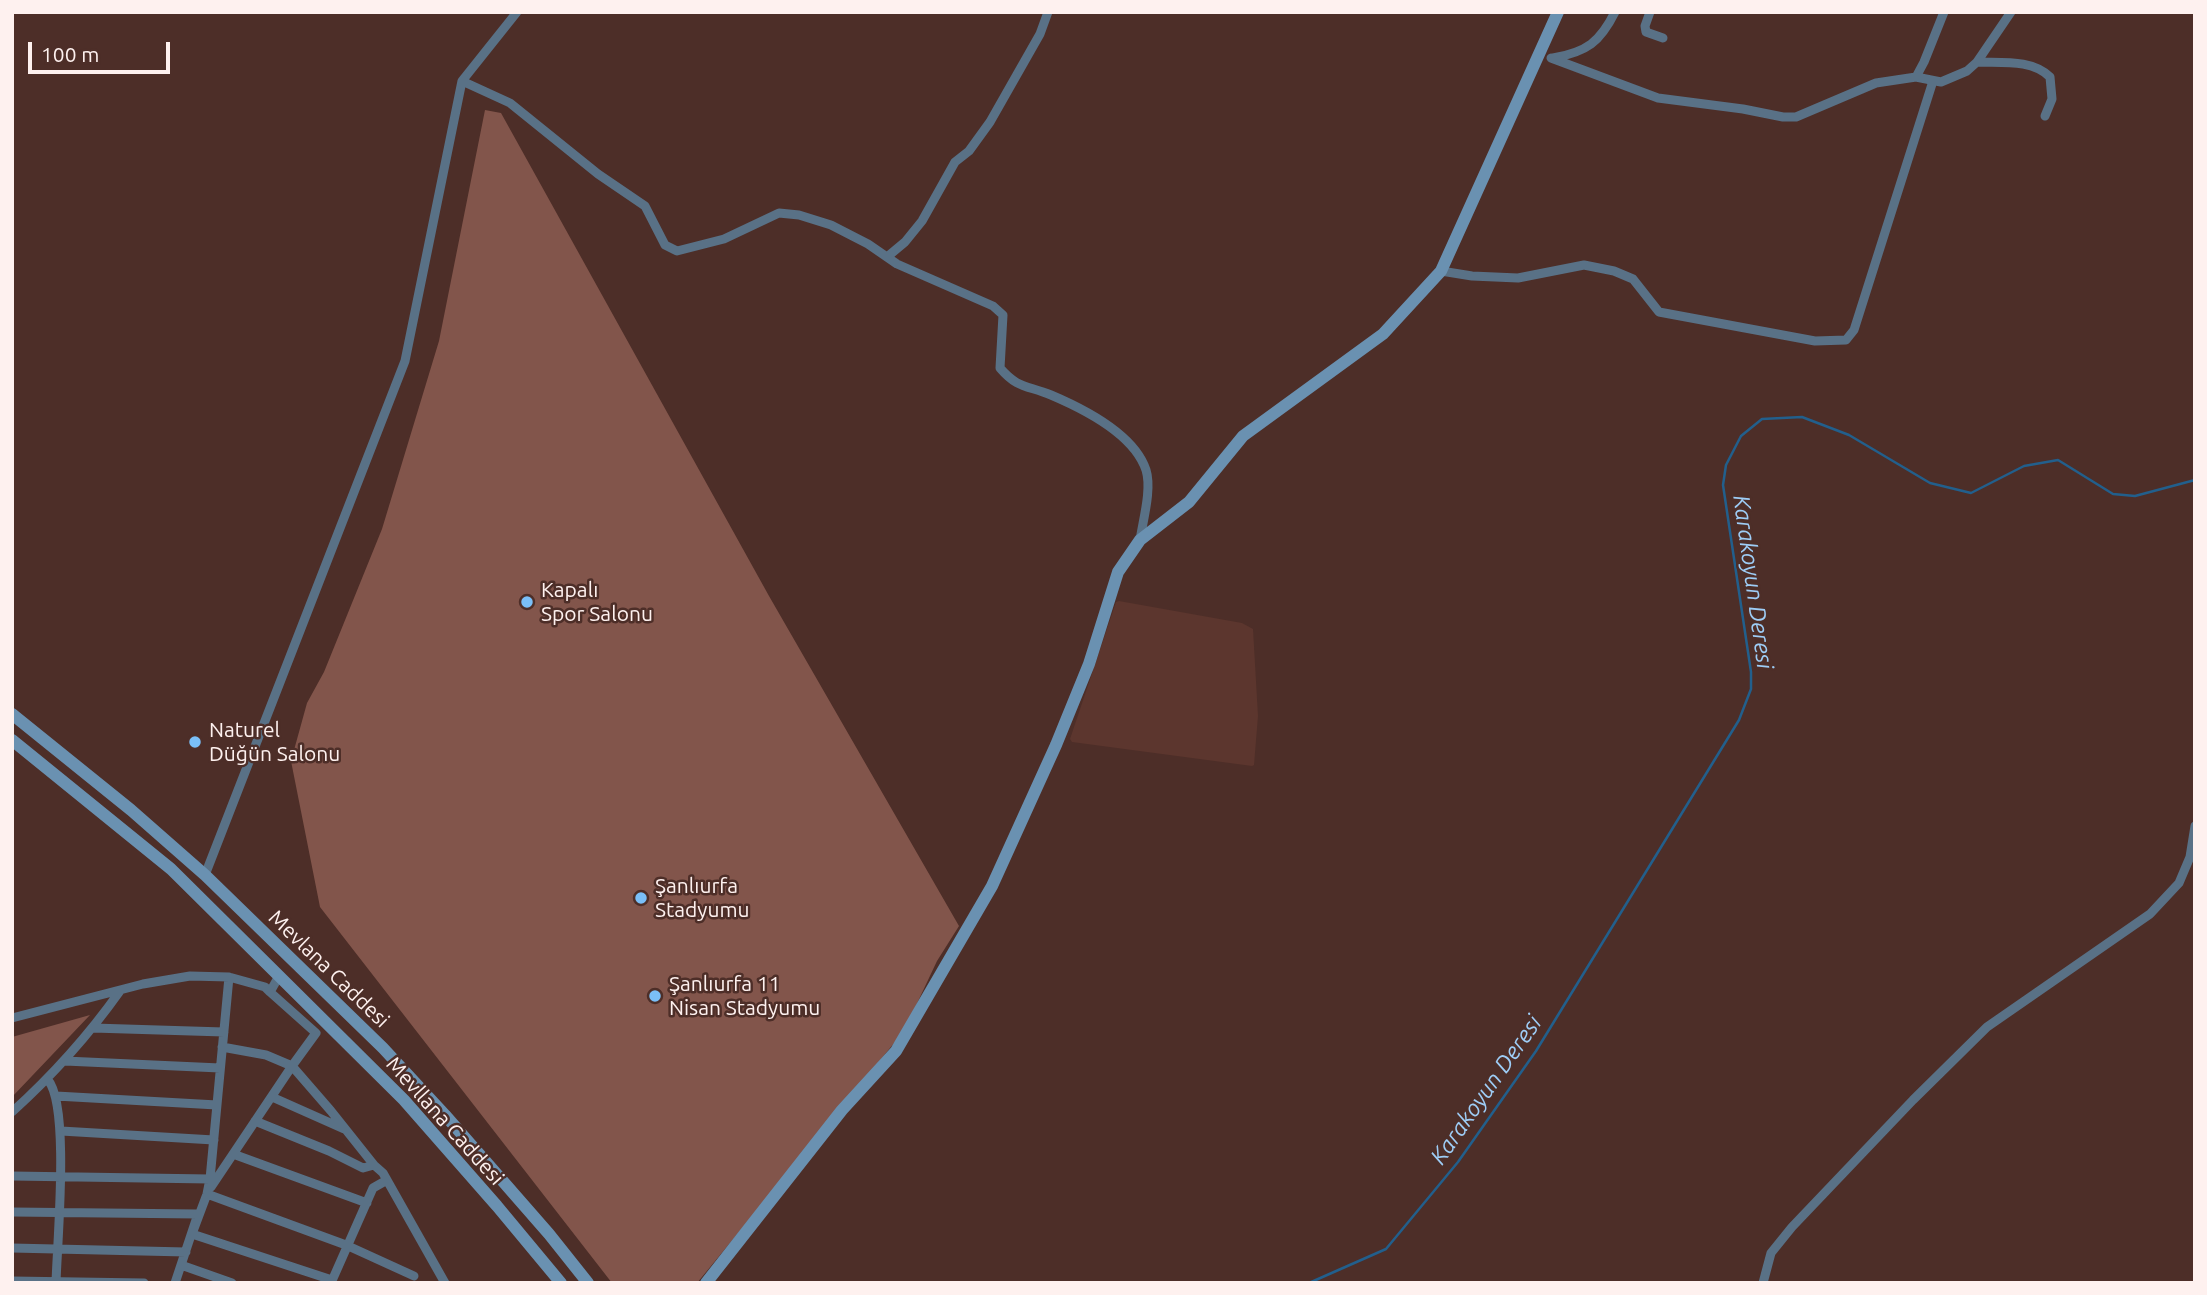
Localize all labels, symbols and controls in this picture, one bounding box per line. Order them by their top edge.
scale bar [32,28,173,72]
text: 100 m [41,42,99,66]
water label: Karakoyun Deresi [1727,493,1779,671]
place label: Kapalı Spor Salonu [541,577,653,627]
marker: Kapalı Spor Salonu [519,594,535,610]
place label: Naturel Düğün Salonu [209,717,340,767]
marker: Naturel Düğün Salonu [187,734,203,750]
place label: Şanlıurfa Stadyumu [655,873,750,923]
marker: Şanlıurfa Stadyumu [633,890,649,906]
street label: Mevlana Caddesi [263,905,395,1033]
place label: Şanlıurfa 11 Nisan Stadyumu [669,971,820,1021]
marker: Şanlıurfa 11 Nisan Stadyumu [647,988,663,1004]
water label: Karakoyun Deresi [1424,1010,1548,1170]
street label: Mevllana Caddesi [381,1052,509,1190]

